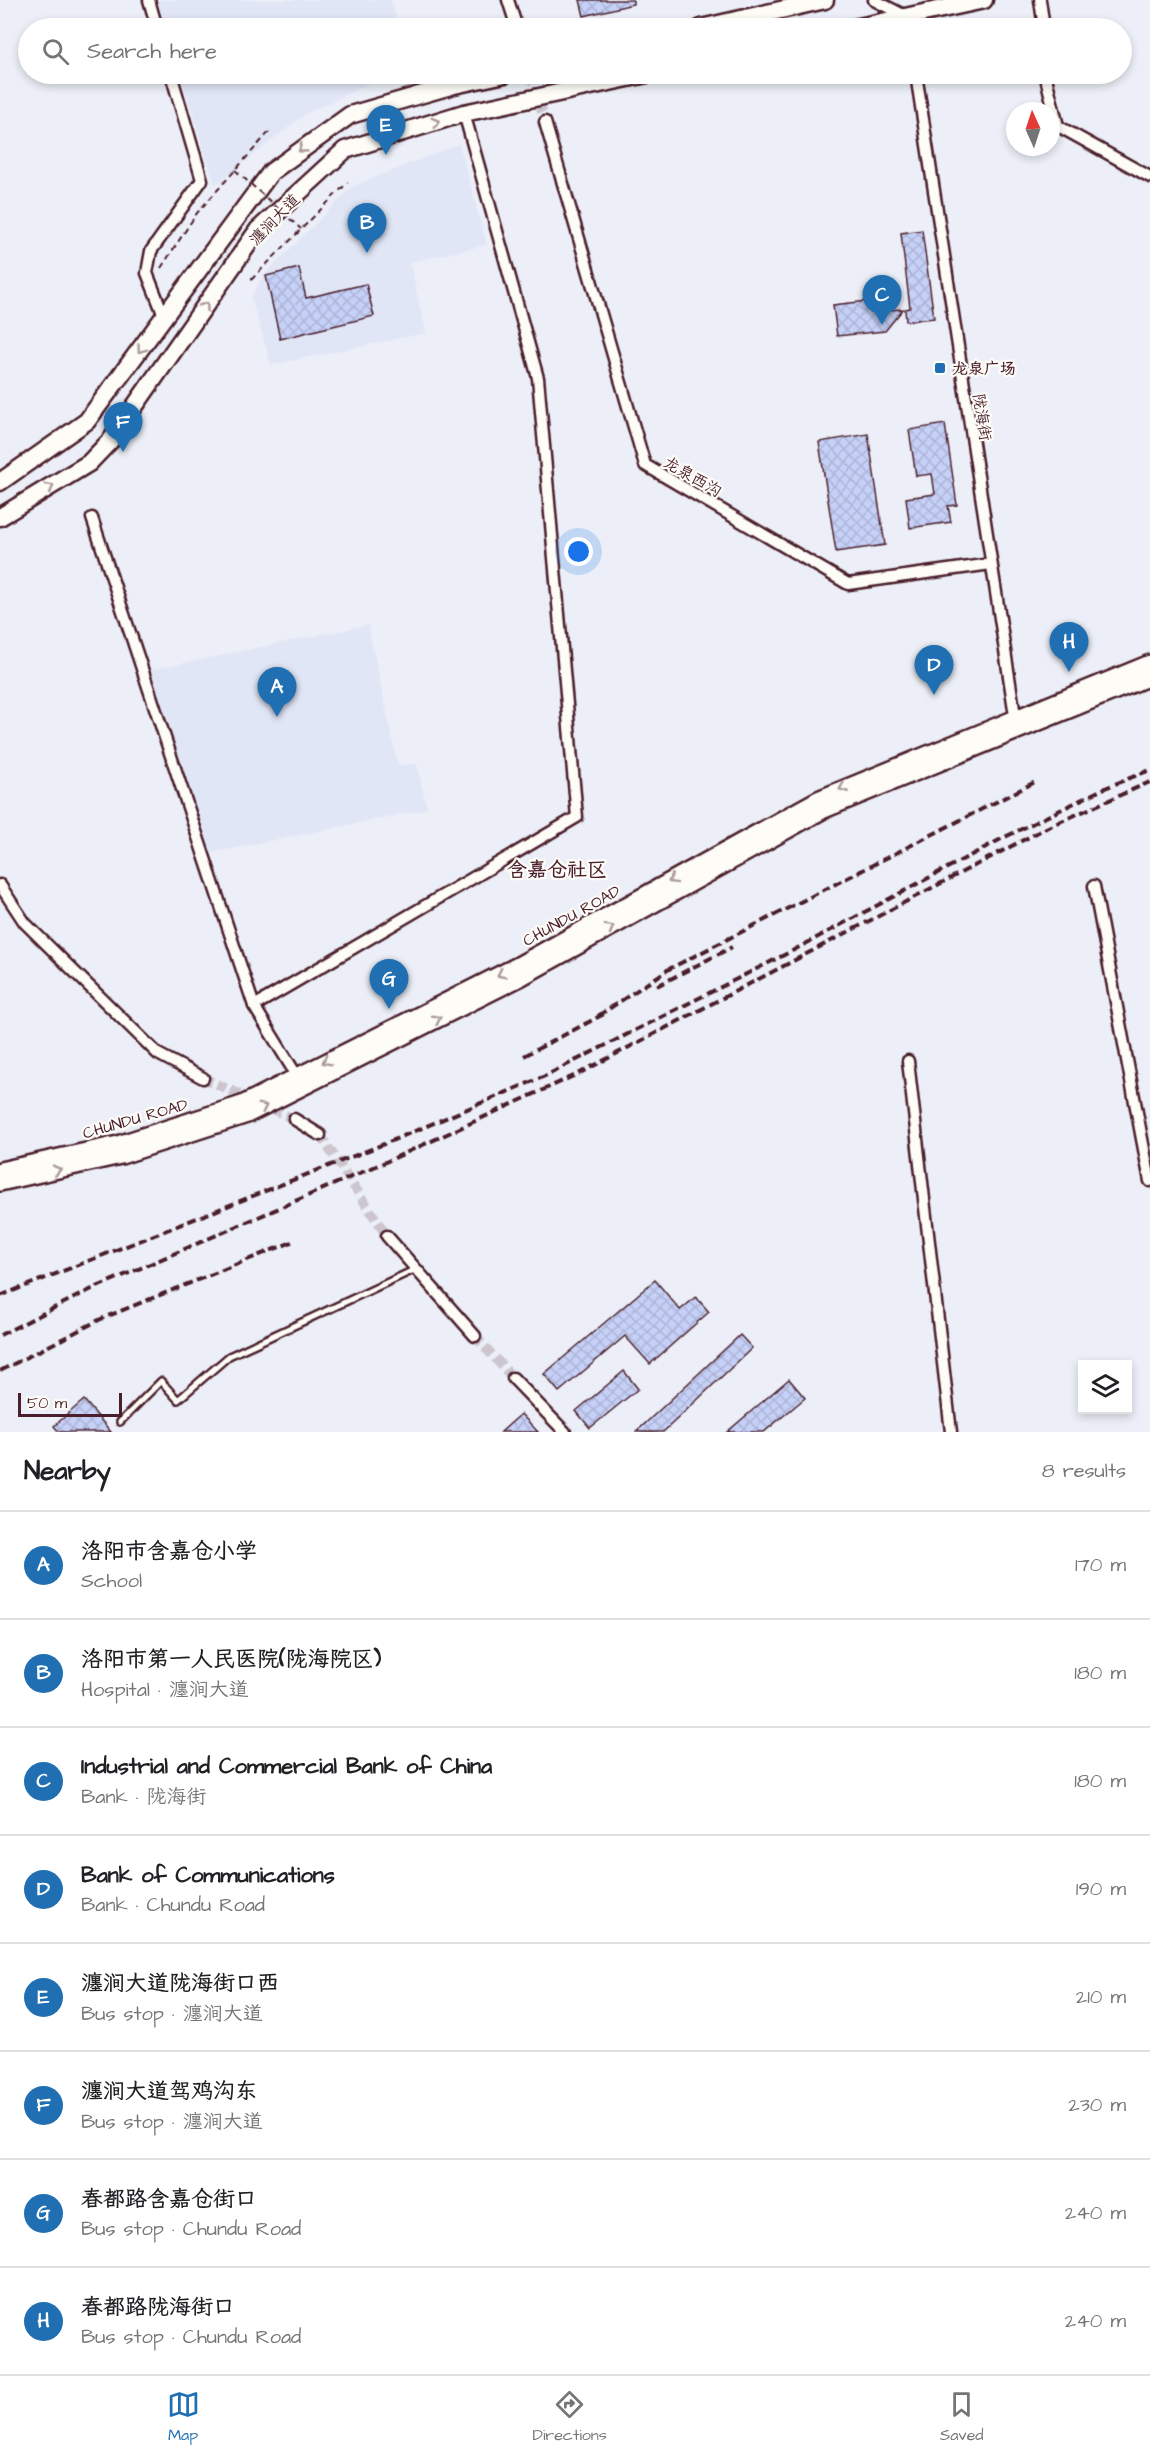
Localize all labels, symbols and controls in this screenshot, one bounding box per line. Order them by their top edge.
search box [18,18,1132,84]
icon: search [39,35,72,68]
text: Search here [87,36,217,67]
north arrow [1006,102,1060,156]
pin: E [366,106,406,155]
one-way arrow [430,117,441,129]
one-way arrow [298,142,309,153]
street label: 瀍涧大道 [245,189,305,250]
pin: B [348,204,386,253]
pin: C [862,276,902,325]
one-way arrow [198,302,209,313]
one-way arrow [137,342,148,353]
place label: 龙泉广场 [952,358,1016,380]
marker: 龙泉广场 [933,361,947,375]
street label: 陇海街 [967,392,997,443]
pin: F [104,402,142,452]
street label: 龙泉西沟 [659,451,726,502]
one-way arrow [44,482,54,494]
your location [564,537,593,566]
pin: H [1050,622,1088,672]
pin: D [914,646,954,695]
pin: A [258,668,296,717]
one-way arrow [839,781,849,794]
district label: 含嘉仓社区 [507,856,607,884]
one-way arrow [667,873,678,884]
street label: CHUNDU ROAD [519,880,624,952]
one-way arrow [604,924,614,935]
pin: G [370,960,408,1009]
one-way arrow [496,967,507,978]
one-way arrow [431,1015,442,1027]
one-way arrow [322,1054,333,1066]
street label: CHUNDU ROAD [80,1093,190,1144]
one-way arrow [257,1102,268,1114]
one-way arrow [52,1164,62,1177]
map controls [1078,1360,1132,1414]
button: layers [1078,1360,1132,1414]
scale bar [18,1390,122,1418]
text: 50 m [27,1392,67,1414]
text: Nearby [24,1453,111,1489]
text: 8 results [1042,1457,1126,1485]
text: 洛阳市含嘉仓小学 [81,1536,257,1567]
text: A [37,1551,50,1579]
text: 170 m [1075,1551,1126,1579]
text: School [81,1567,142,1595]
text: 洛阳市第一人民医院(陇海院区) [81,1644,381,1675]
text: B [36,1659,51,1687]
text: 180 m [1074,1659,1126,1687]
text: Hospital · 瀍涧大道 [81,1676,249,1704]
text: Industrial and Commercial Bank of China [81,1751,492,1782]
text: C [36,1767,51,1795]
text: 180 m [1074,1767,1126,1795]
text: Bank · 陇海街 [81,1783,207,1811]
text: Bank of Communications [81,1860,335,1891]
text: D [37,1875,50,1903]
text: 190 m [1076,1875,1126,1903]
text: Bank · Chundu Road [81,1891,265,1919]
text: 瀍涧大道陇海街口西 [81,1968,279,1999]
text: E [38,1983,49,2011]
text: 210 m [1076,1983,1126,2011]
text: Bus stop · 瀍涧大道 [81,2000,263,2028]
text: 瀍涧大道驾鸡沟东 [81,2076,257,2107]
text: F [37,2091,50,2119]
text: 230 m [1068,2091,1126,2119]
text: Bus stop · 瀍涧大道 [81,2108,263,2136]
text: 春都路含嘉仓街口 [81,2184,257,2215]
text: G [37,2199,50,2227]
text: 240 m [1065,2199,1126,2227]
text: Bus stop · Chundu Road [81,2215,301,2243]
text: 春都路陇海街口 [81,2292,235,2323]
text: H [37,2307,50,2335]
text: 240 m [1065,2307,1126,2335]
text: Bus stop · Chundu Road [81,2323,301,2351]
tab: Map [167,2388,200,2446]
tab: Directions [533,2388,607,2446]
tab: Saved [940,2388,983,2446]

